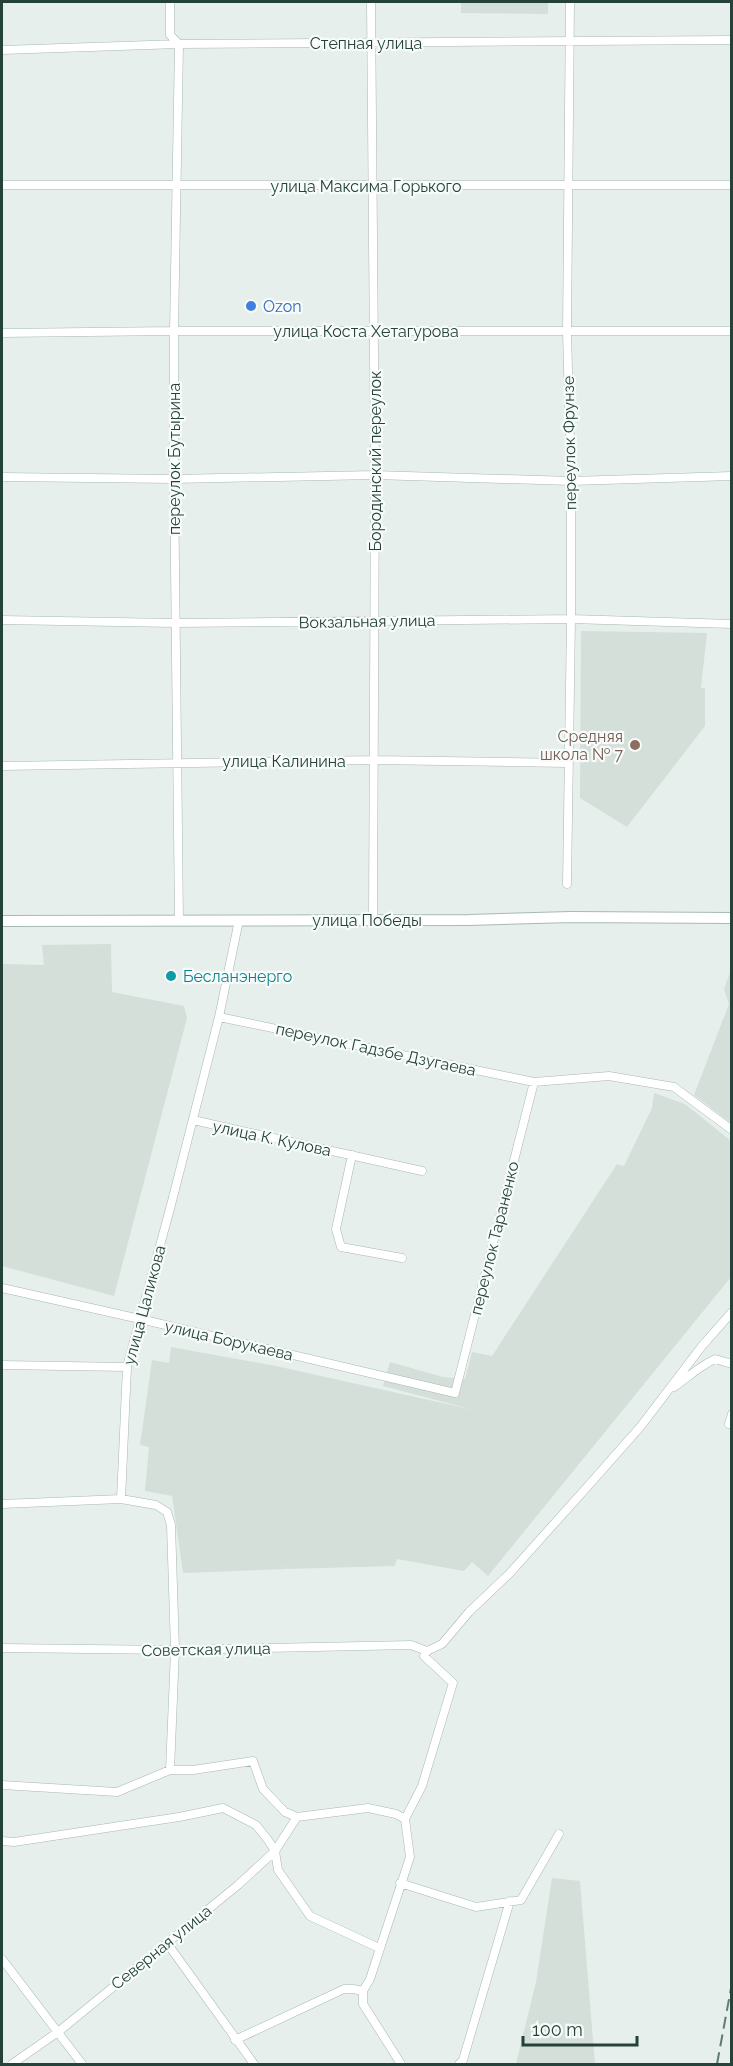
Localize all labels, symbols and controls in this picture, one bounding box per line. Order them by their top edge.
street label: Степная улица [310,34,422,53]
street label: улица Максима Горького [270,177,462,196]
place label: Ozon [263,297,302,316]
marker: Ozon [244,299,258,313]
street label: улица Коста Хетагурова [273,322,459,341]
street label: Бородинский переулок [366,371,385,551]
street label: переулок Фрунзе [559,376,580,510]
street label: переулок Бутырина [165,383,184,535]
street label: Вокзальная улица [298,611,436,632]
place label: Средняя школа № 7 [540,727,623,764]
marker: Средняя школа № 7 [628,738,642,752]
street label: улица Калинина [222,752,346,771]
street label: улица Победы [312,911,422,930]
place label: Бесланэнерго [183,967,292,986]
marker: Бесланэнерго [164,969,178,983]
street label: переулок Гадзбе Дзугаева [274,1019,478,1080]
street label: улица К. Кулова [211,1117,333,1160]
street label: переулок Тараненко [466,1159,523,1317]
street label: улица Цаликова [119,1243,170,1367]
street label: улица Борукаева [163,1316,295,1365]
street label: Советская улица [141,1639,271,1660]
street label: Северная улица [107,1901,215,1994]
scale bar [523,2009,637,2047]
text: 100 m [532,2019,583,2040]

